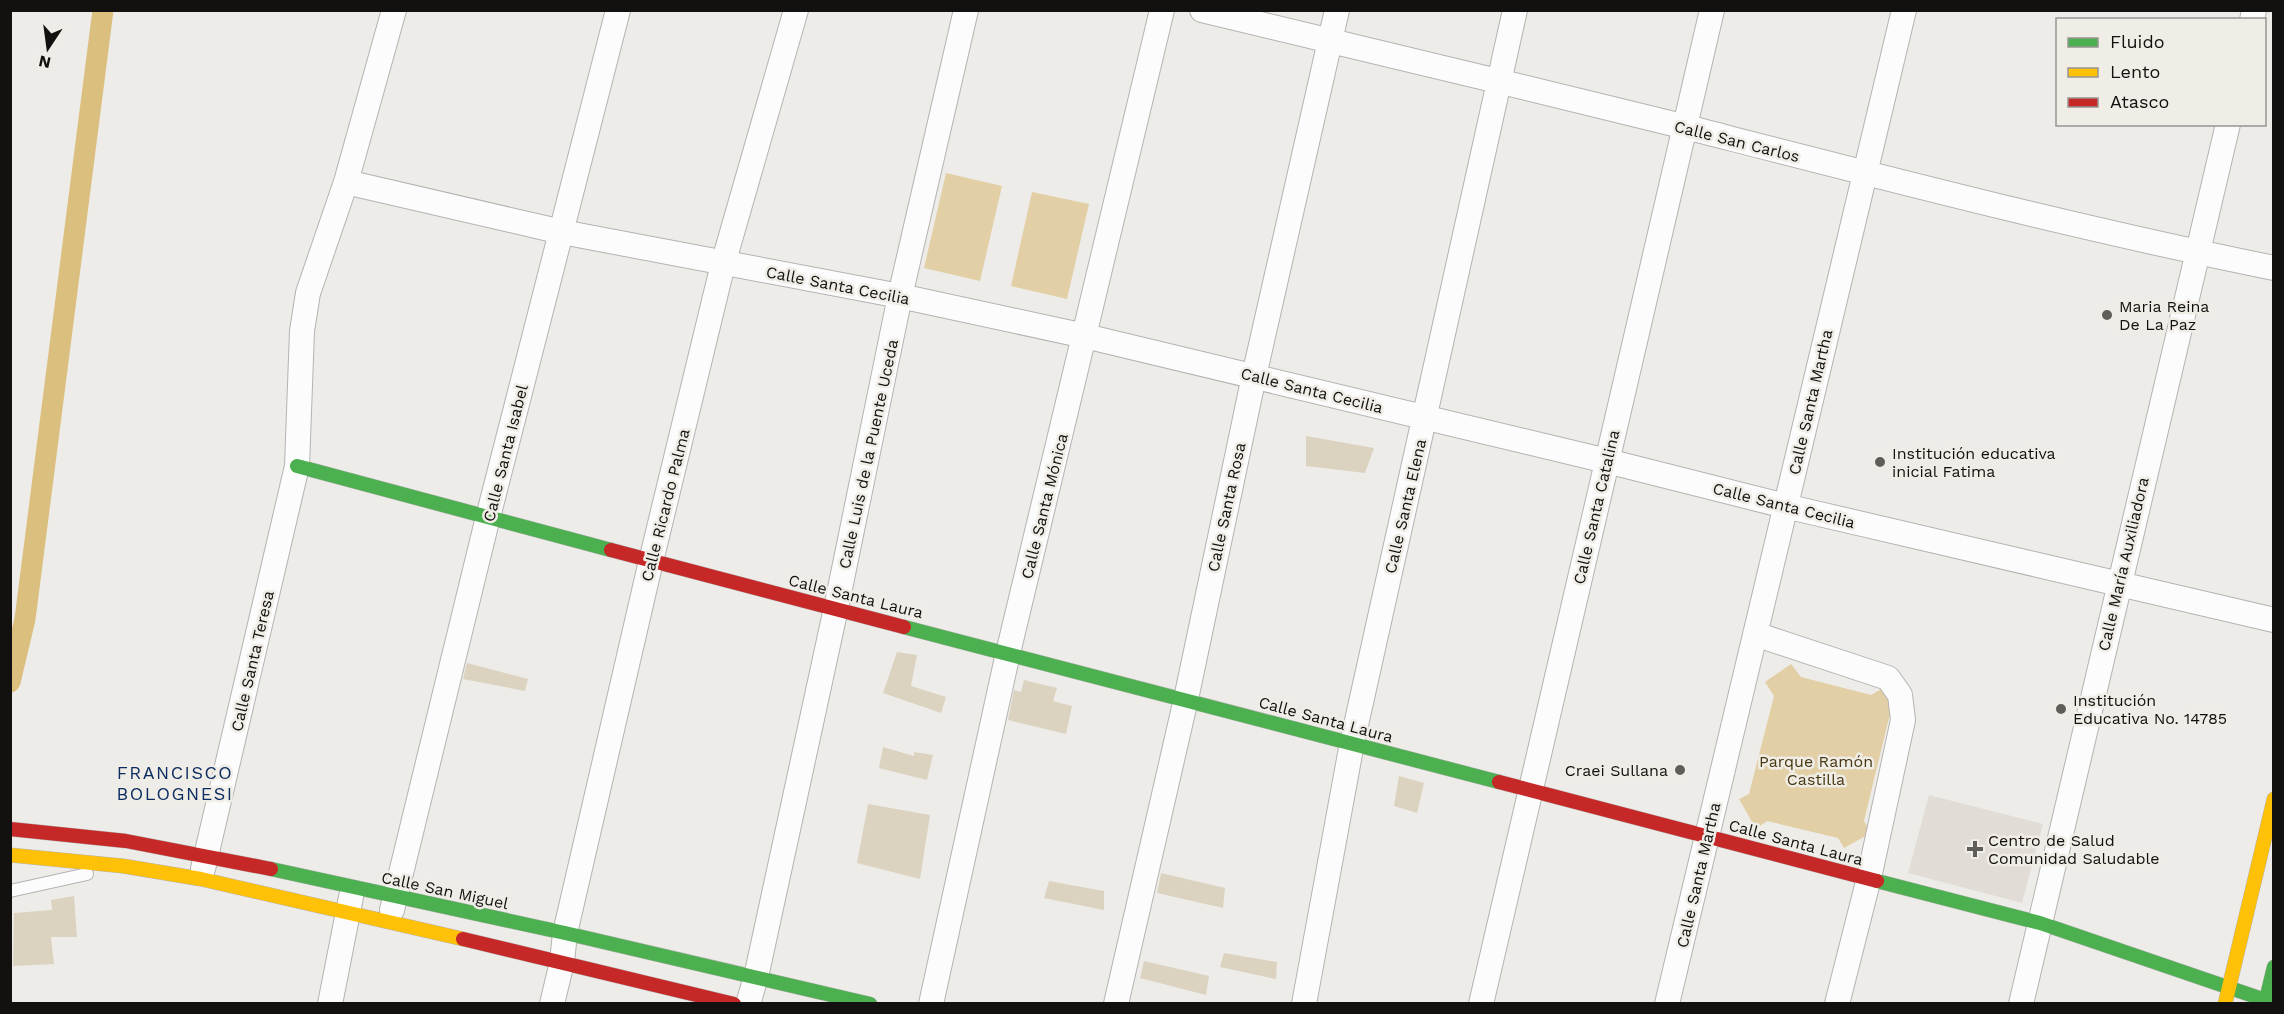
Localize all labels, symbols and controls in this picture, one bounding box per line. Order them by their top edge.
north arrow [18,18,78,78]
legend [2056,18,2266,126]
text: Fluido [2110,31,2164,52]
text: N [37,52,53,73]
text: Lento [2110,61,2160,82]
text: Atasco [2110,91,2169,112]
street label: Calle San Carlos [1672,117,1802,166]
street label: Calle Santa Cecilia [764,262,911,309]
place label: Maria Reina De La Paz [2119,297,2209,334]
marker: Maria Reina De La Paz [2100,308,2114,322]
street label: Calle Santa Martha [1785,328,1836,477]
street label: Calle Luis de la Puente Uceda [835,338,902,571]
street label: Calle Santa Cecilia [1239,364,1385,417]
street label: Calle Santa Isabel [479,383,532,524]
street label: Calle Ricardo Palma [637,427,694,583]
street label: Calle Santa Catalina [1569,428,1624,586]
street label: Calle Santa Mónica [1017,431,1072,581]
street label: Calle Santa Elena [1381,437,1430,575]
street label: Calle Santa Rosa [1203,441,1249,574]
place label: Institución educativa inicial Fatima [1892,444,2056,481]
marker: Institución educativa inicial Fatima [1873,455,1887,469]
street label: Calle María Auxiliadora [2094,475,2153,653]
street label: Calle Santa Cecilia [1711,479,1857,532]
street label: Calle Santa Laura [787,571,925,622]
street label: Calle Santa Teresa [227,589,278,733]
place label: Institución Educativa No. 14785 [2073,691,2227,728]
street label: Calle Santa Laura [1257,692,1395,747]
marker: Institución Educativa No. 14785 [2054,702,2068,716]
park label: Parque Ramón Castilla [1759,752,1873,789]
place label: Craei Sullana [1565,761,1668,780]
district label: FRANCISCO BOLOGNESI [116,762,234,804]
marker: Craei Sullana [1673,763,1687,777]
street label: Calle Santa Martha [1673,801,1724,950]
street label: Calle Santa Laura [1727,815,1865,870]
place label: Centro de Salud Comunidad Saludable [1988,831,2160,868]
marker: Centro de Salud Comunidad Saludable [1966,840,1984,858]
street label: Calle San Miguel [380,868,510,913]

